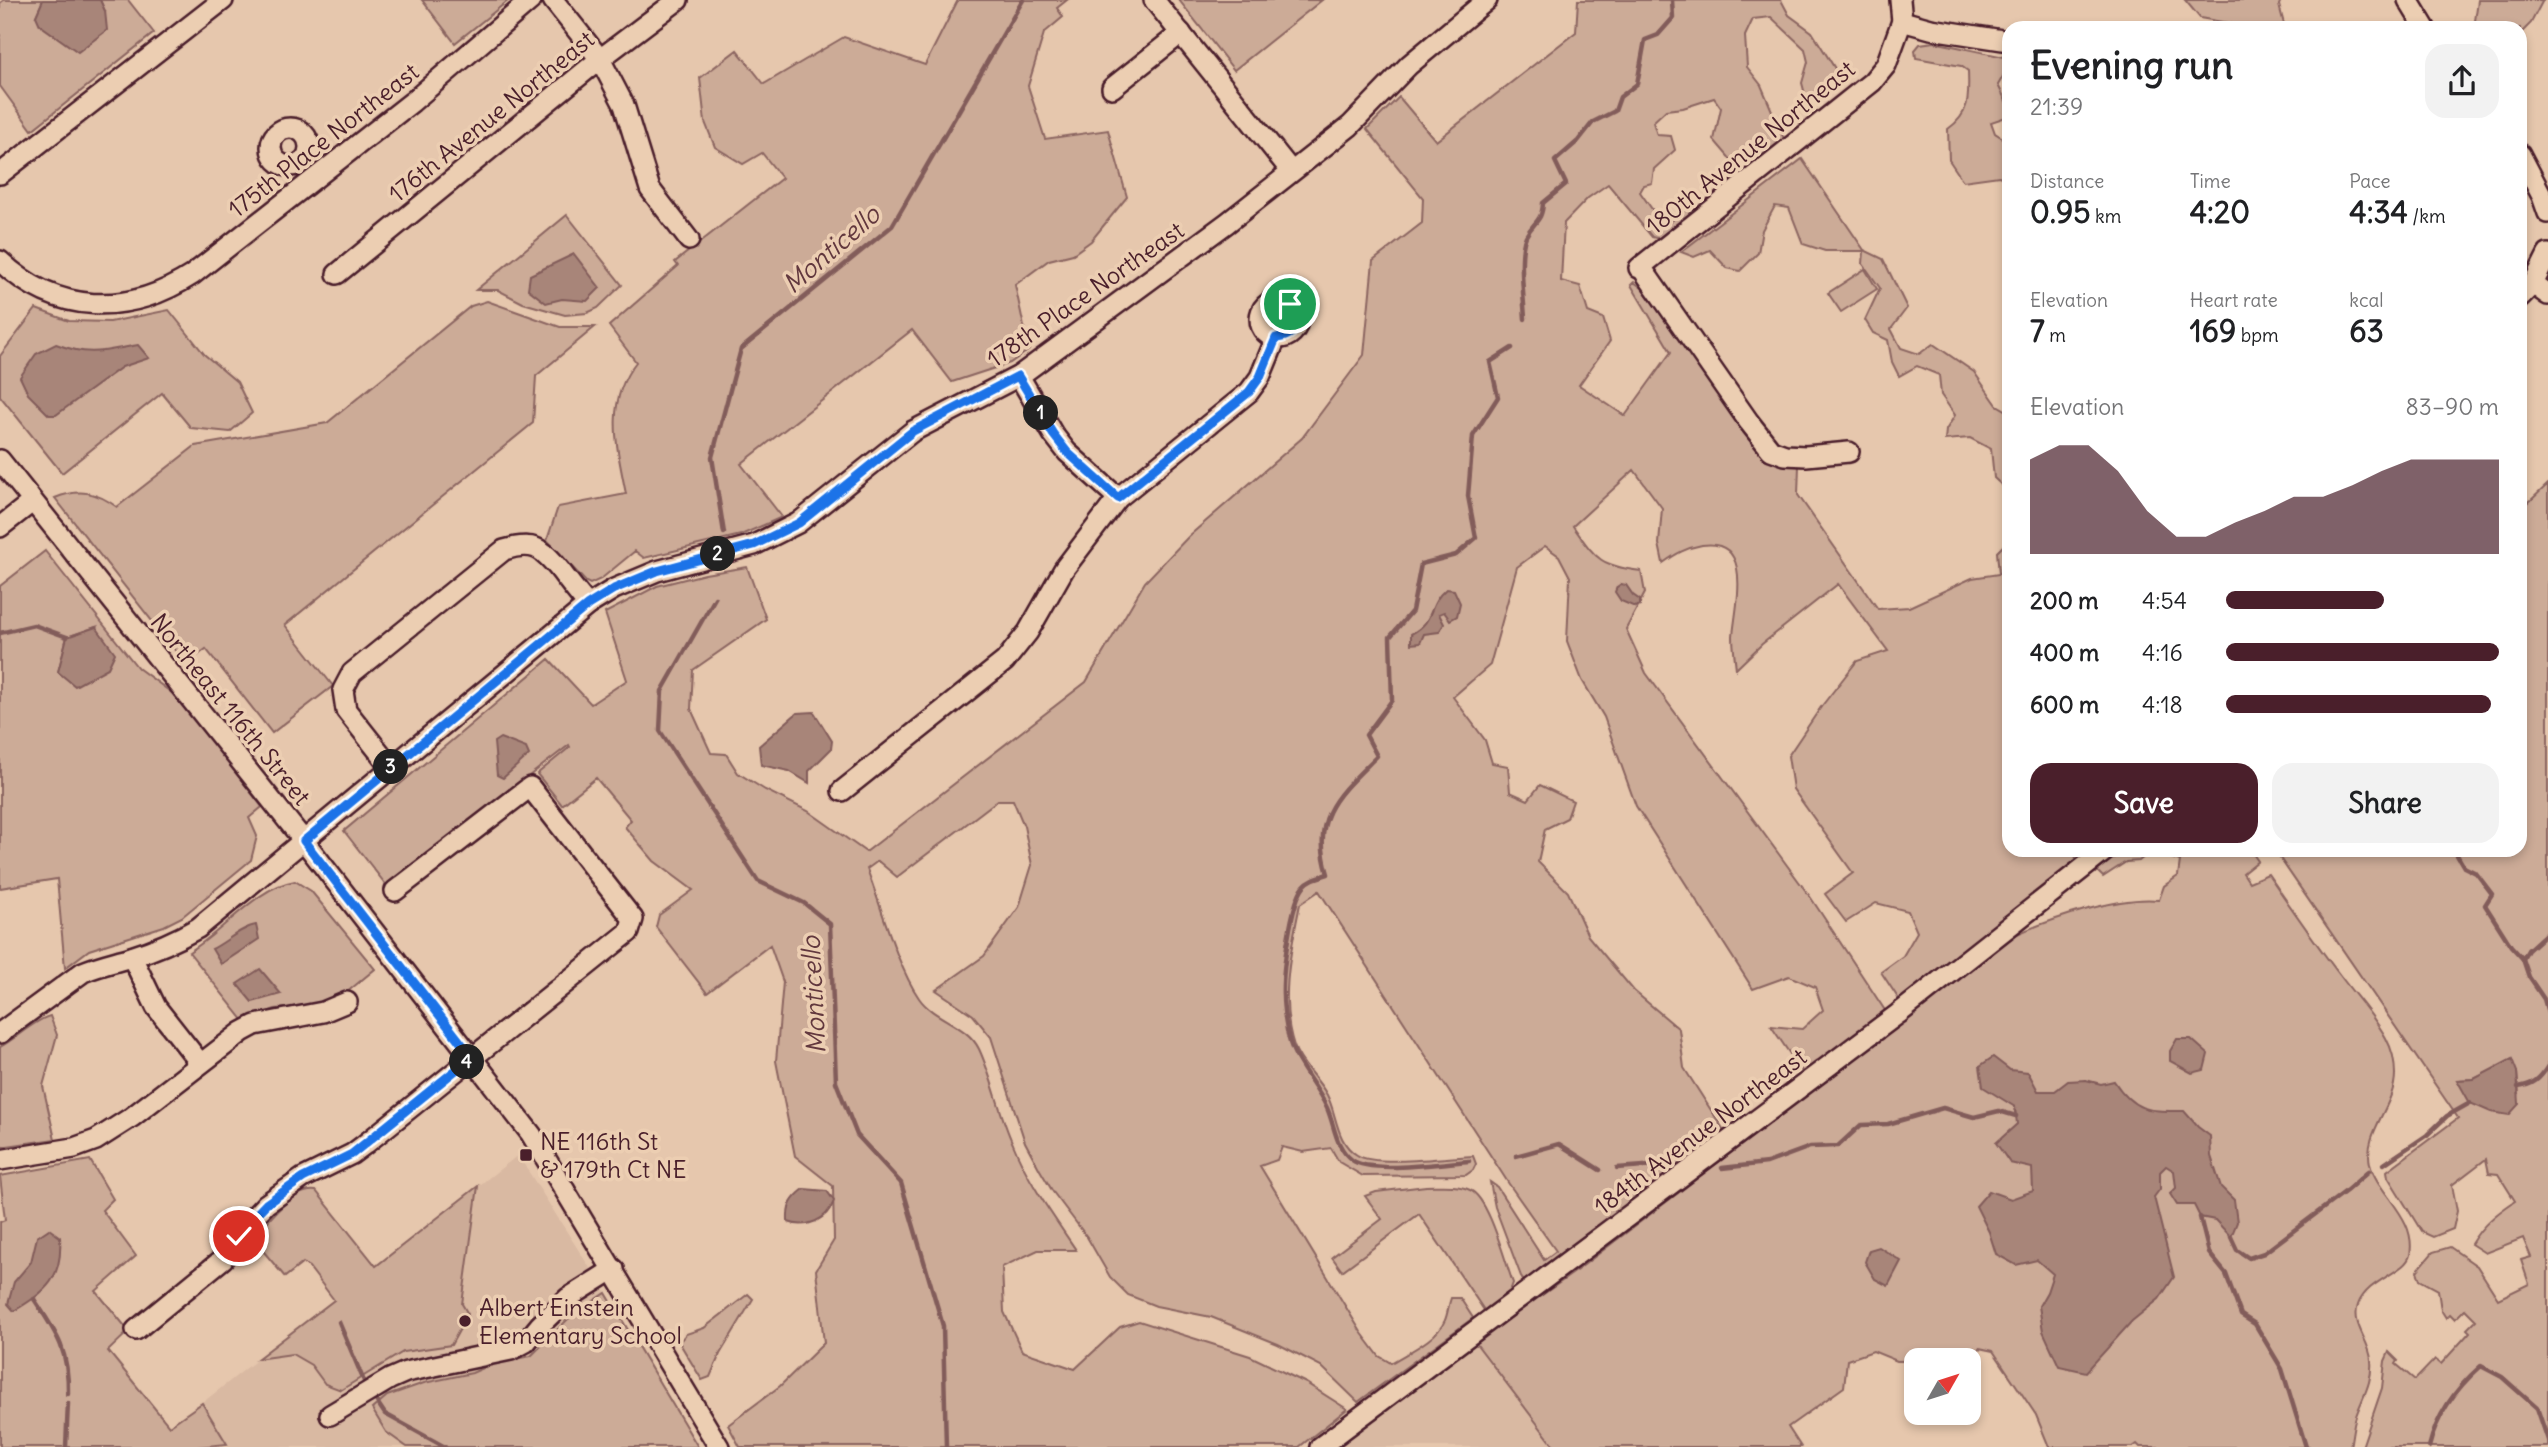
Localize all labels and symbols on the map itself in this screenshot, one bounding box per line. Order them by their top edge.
street label: 176th Avenue Northeast [382,24,600,208]
street label: 180th Avenue Northeast [1639,53,1861,241]
street label: 175th Place Northeast [222,56,424,224]
water label: Monticello [776,197,887,300]
street label: 178th Place Northeast [981,215,1189,373]
pin [1260,274,1320,334]
pin: 1 [1024,396,1058,430]
pin: 2 [700,536,736,572]
street label: Northeast 116th Street [145,607,317,811]
pin: 3 [374,750,408,784]
water label: Monticello [793,934,833,1055]
street label: 184th Avenue Northeast [1588,1041,1812,1221]
pin: 4 [449,1044,484,1080]
place label: NE 116th St & 179th Ct NE [540,1126,687,1184]
marker: NE 116th St & 179th Ct NE [518,1147,534,1163]
pin [209,1206,269,1266]
place label: Albert Einstein Elementary School [479,1292,682,1350]
marker: Albert Einstein Elementary School [457,1313,473,1329]
north arrow [1904,1348,1981,1424]

